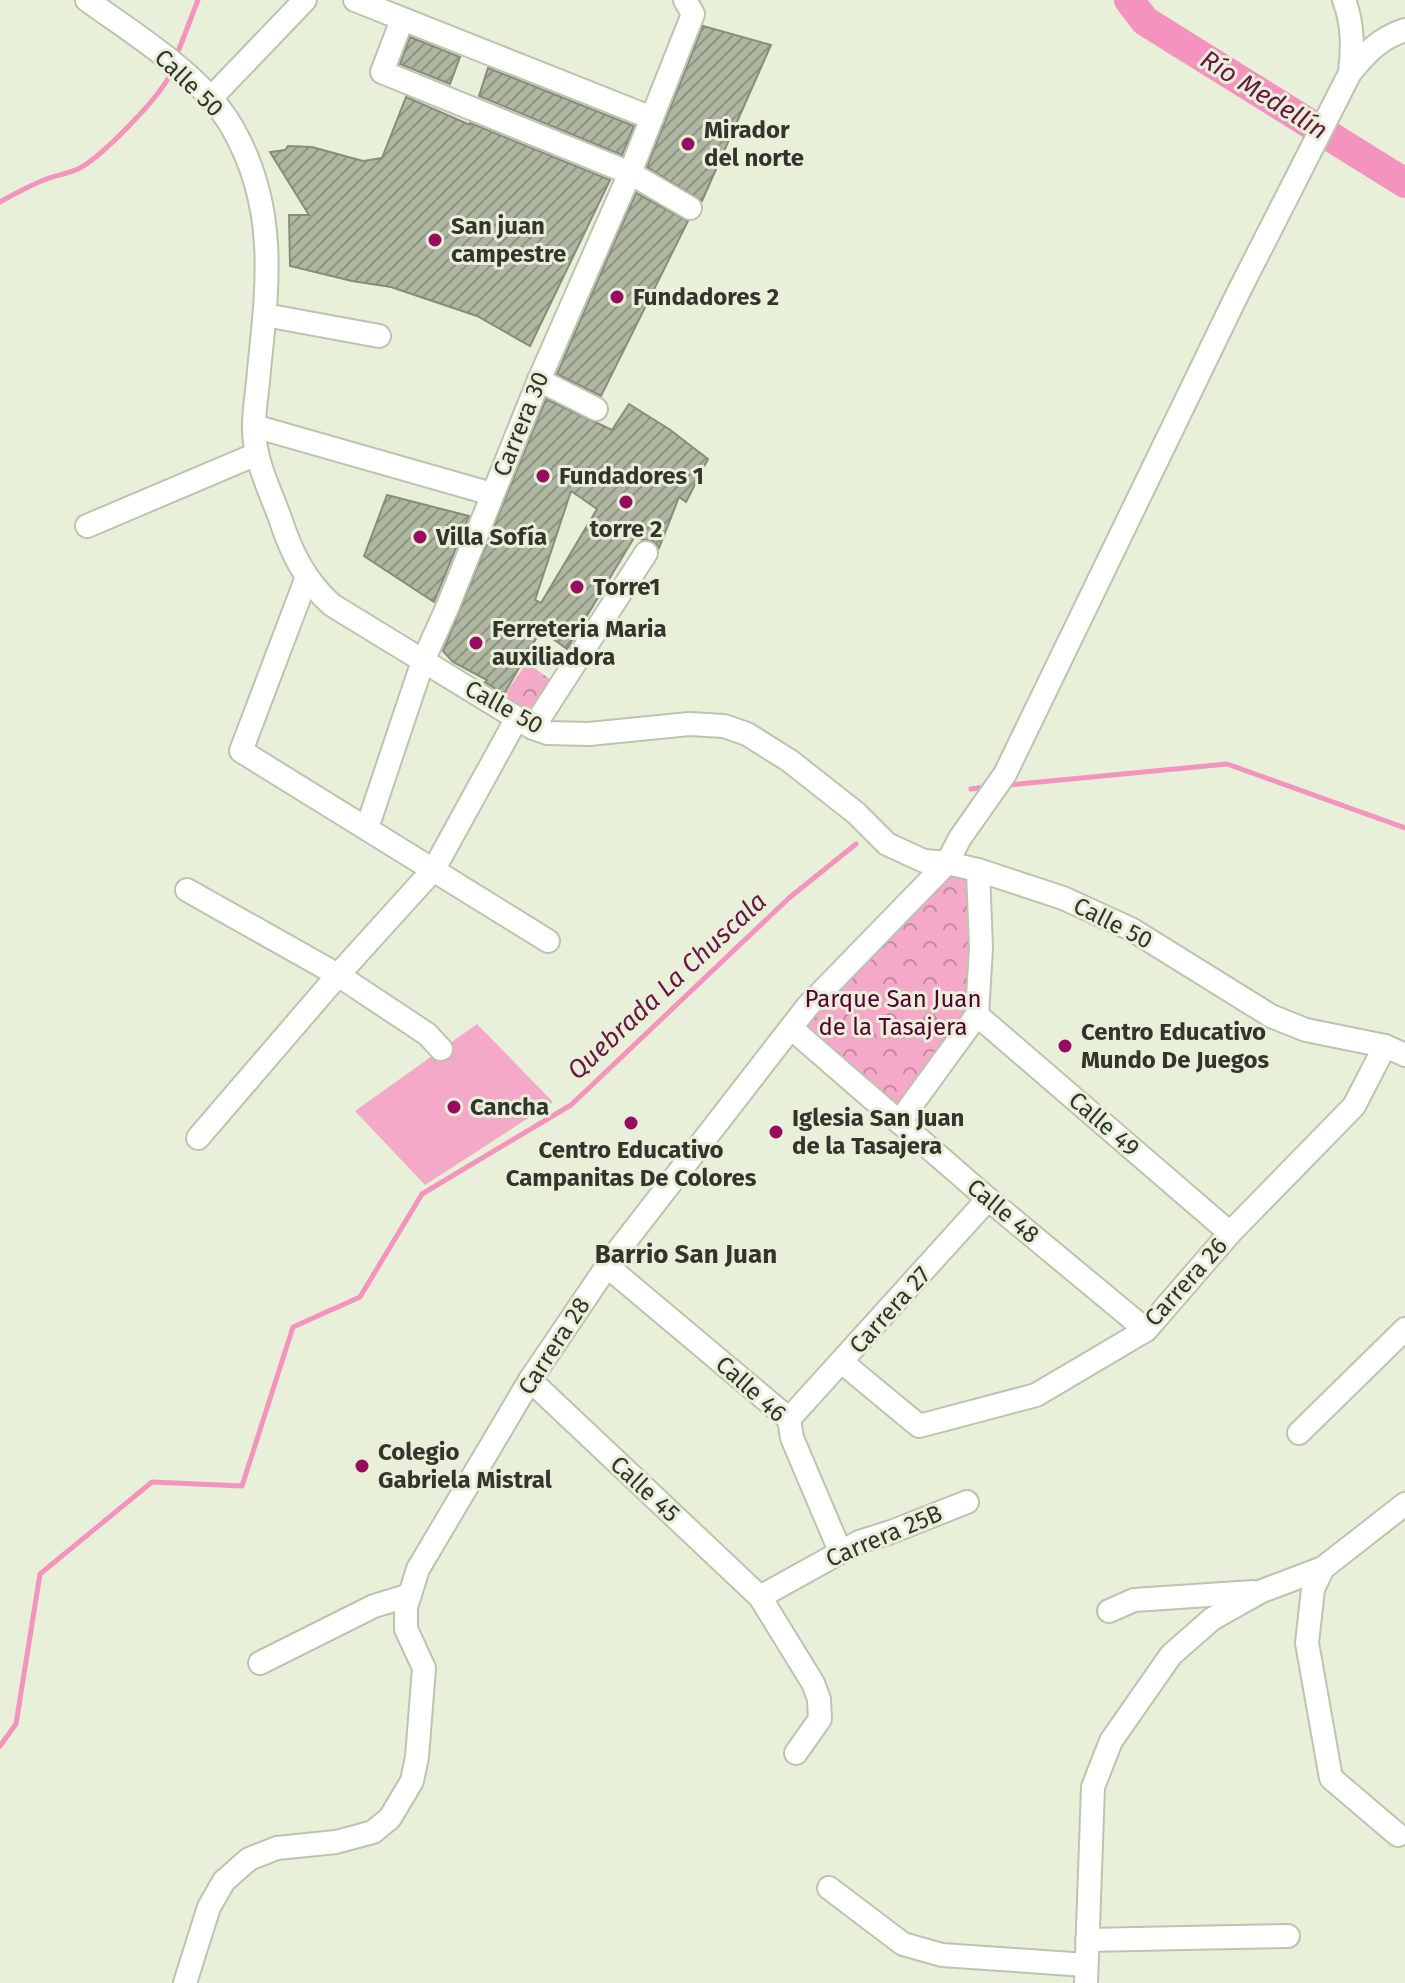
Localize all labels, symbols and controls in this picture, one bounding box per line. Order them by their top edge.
street label: Calle 50 [149,43,229,123]
water label: Río Medellín [1195,44,1333,146]
place label: Mirador del norte [704,116,804,172]
marker: Mirador del norte [679,135,697,153]
place label: San juan campestre [451,212,566,268]
marker: San juan campestre [426,231,444,249]
place label: Fundadores 2 [633,283,779,311]
marker: Fundadores 2 [608,288,626,306]
street label: Carrera 30 [487,368,555,480]
place label: Fundadores 1 [559,462,704,490]
marker: Fundadores 1 [534,467,552,485]
marker: torre 2 [617,493,635,511]
place label: torre 2 [590,515,662,543]
place label: Villa Sofía [435,523,547,551]
marker: Villa Sofía [411,528,429,546]
place label: Torre1 [593,573,660,601]
marker: Torre1 [568,578,586,596]
place label: Ferreteria Maria auxiliadora [492,615,667,671]
marker: Ferreteria Maria auxiliadora [467,634,485,652]
street label: Calle 50 [460,674,548,740]
water label: Quebrada La Chuscala [561,886,773,1086]
street label: Calle 50 [1069,891,1157,955]
park label: Parque San Juan de la Tasajera [805,985,981,1041]
place label: Centro Educativo Mundo De Juegos [1081,1018,1269,1074]
marker: Centro Educativo Mundo De Juegos [1056,1037,1074,1055]
street label: Calle 49 [1063,1086,1145,1162]
place label: Cancha [470,1093,549,1121]
marker: Cancha [445,1098,463,1116]
place label: Iglesia San Juan de la Tasajera [792,1104,964,1160]
marker: Centro Educativo Campanitas De Colores [622,1114,640,1132]
marker: Iglesia San Juan de la Tasajera [767,1123,785,1141]
place label: Centro Educativo Campanitas De Colores [506,1136,757,1192]
street label: Calle 48 [961,1173,1045,1249]
street label: Carrera 26 [1139,1232,1233,1332]
district label: Barrio San Juan [595,1239,777,1270]
street label: Carrera 27 [844,1261,936,1359]
street label: Carrera 28 [512,1292,596,1400]
street label: Calle 46 [710,1350,792,1428]
place label: Colegio Gabriela Mistral [378,1438,553,1494]
street label: Calle 45 [605,1450,685,1528]
marker: Colegio Gabriela Mistral [353,1457,371,1475]
street label: Carrera 25B [822,1499,946,1573]

